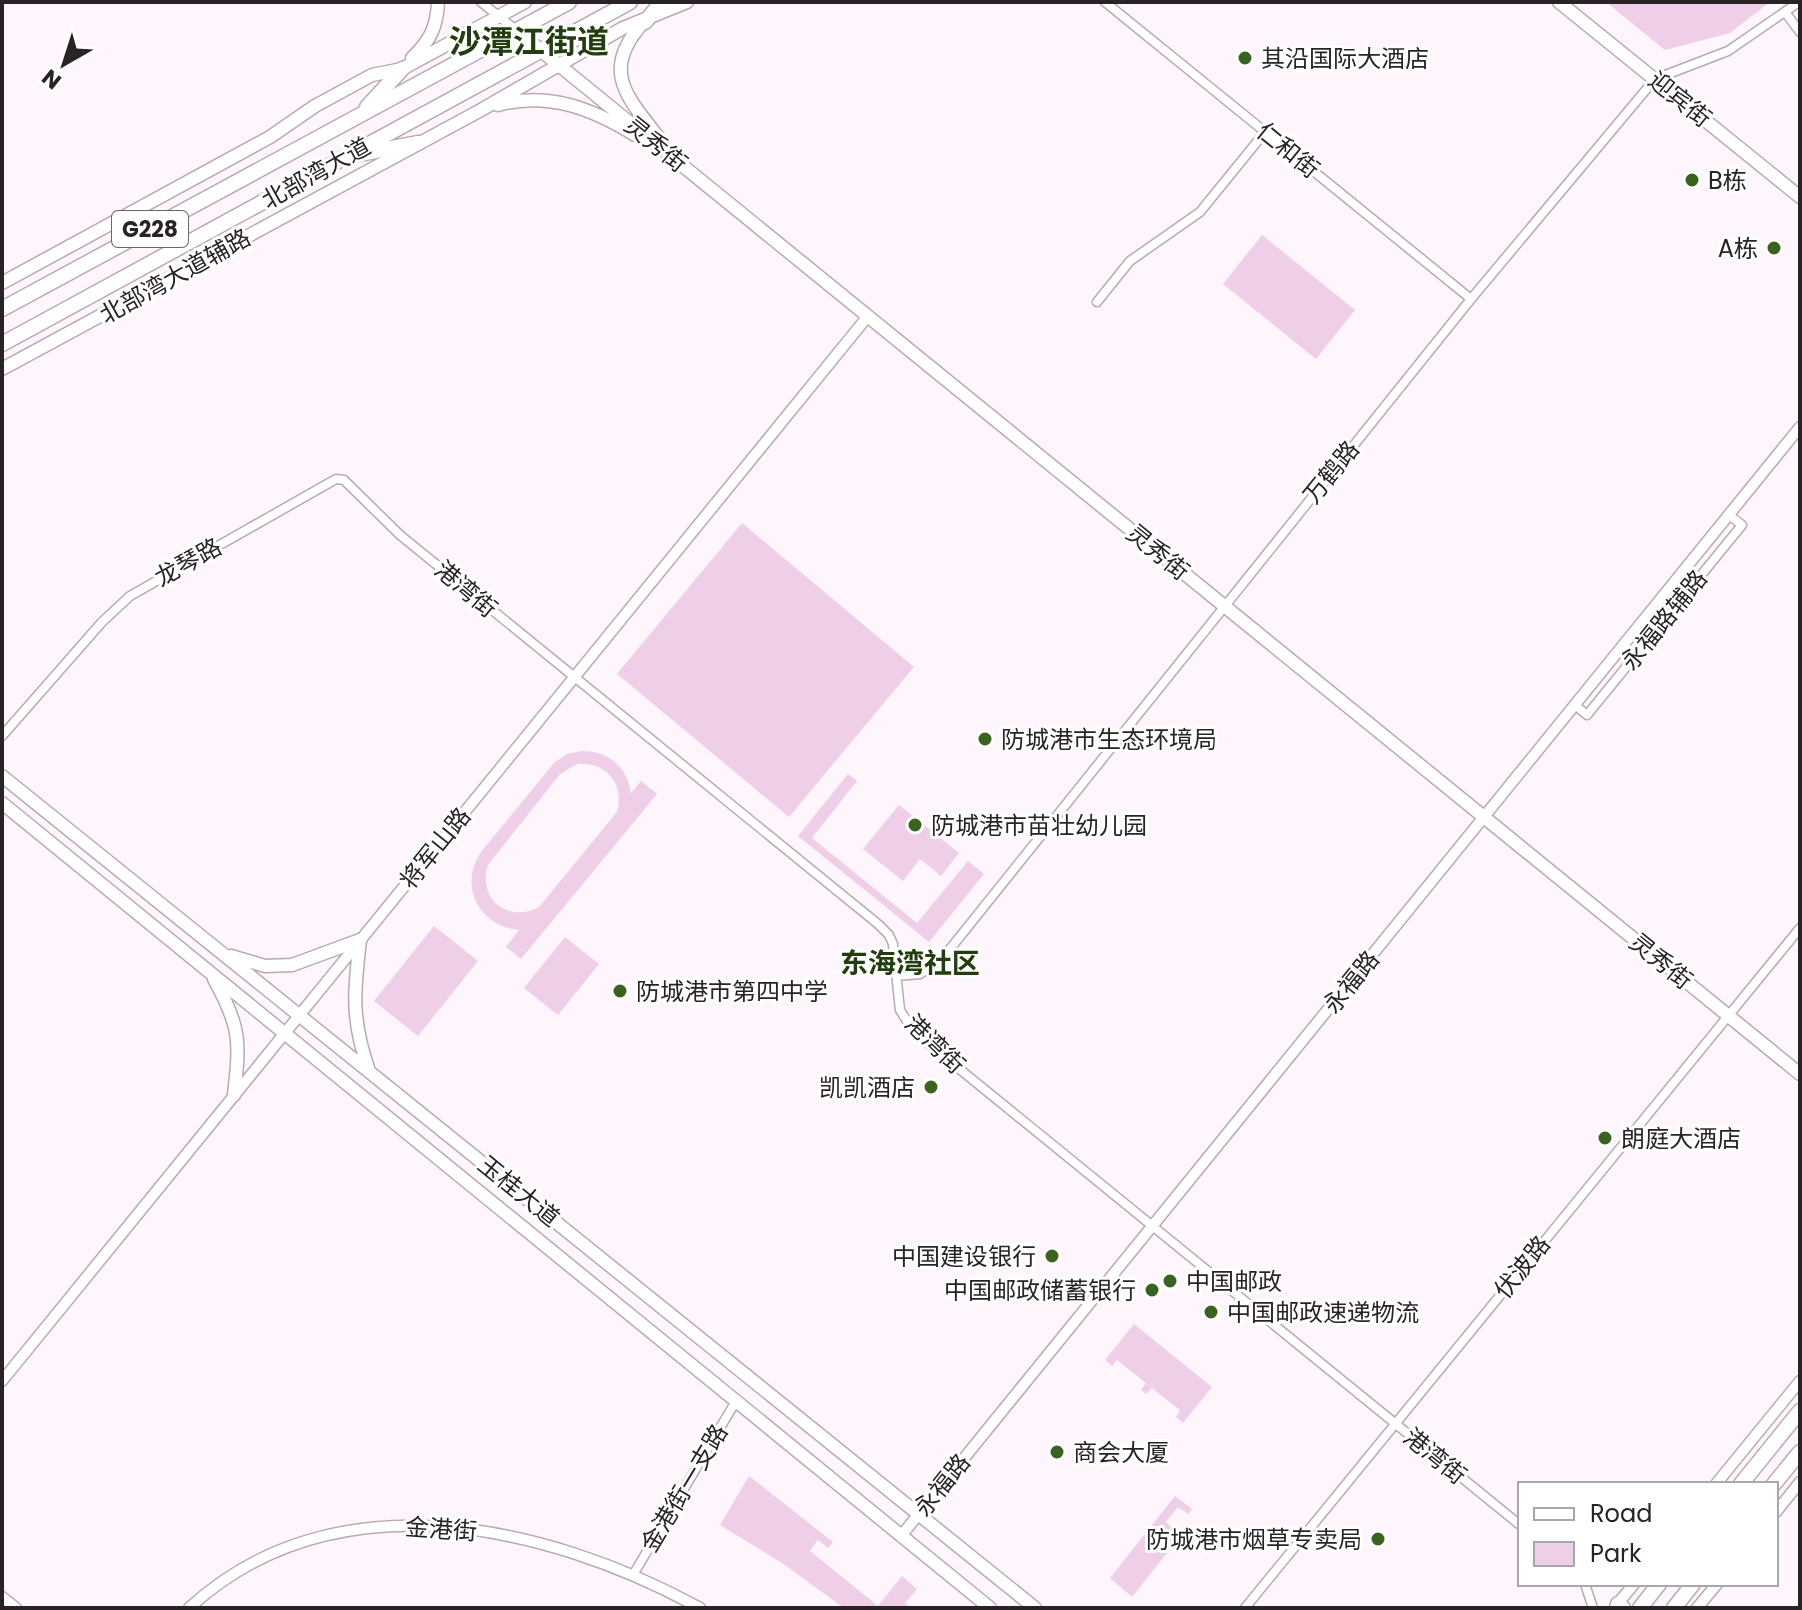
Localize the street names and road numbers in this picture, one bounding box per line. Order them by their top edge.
street label: 迎宾街 [1642,64,1718,134]
street label: 灵秀街 [618,109,694,179]
street label: 仁和街 [1250,115,1326,185]
street label: 北部湾大道 [256,129,376,217]
road number: G228 [112,211,188,247]
street label: 北部湾大道辅路 [94,221,256,331]
street label: 万鹤路 [1296,434,1366,510]
street label: 灵秀街 [1120,517,1196,587]
street label: 龙琴路 [149,530,227,594]
street label: 港湾街 [428,553,504,625]
street label: 永福路辅路 [1613,563,1715,677]
street label: 将军山路 [392,800,478,896]
street label: 灵秀街 [1623,926,1699,996]
street label: 永福路 [1316,944,1386,1020]
street label: 港湾街 [898,1007,972,1081]
street label: 玉桂大道 [471,1148,567,1234]
street label: 伏波路 [1487,1229,1557,1305]
street label: 金港街一支路 [633,1418,735,1558]
street label: 港湾街 [1397,1421,1473,1491]
street label: 永福路 [907,1447,977,1523]
street label: 金港街 [404,1510,478,1548]

